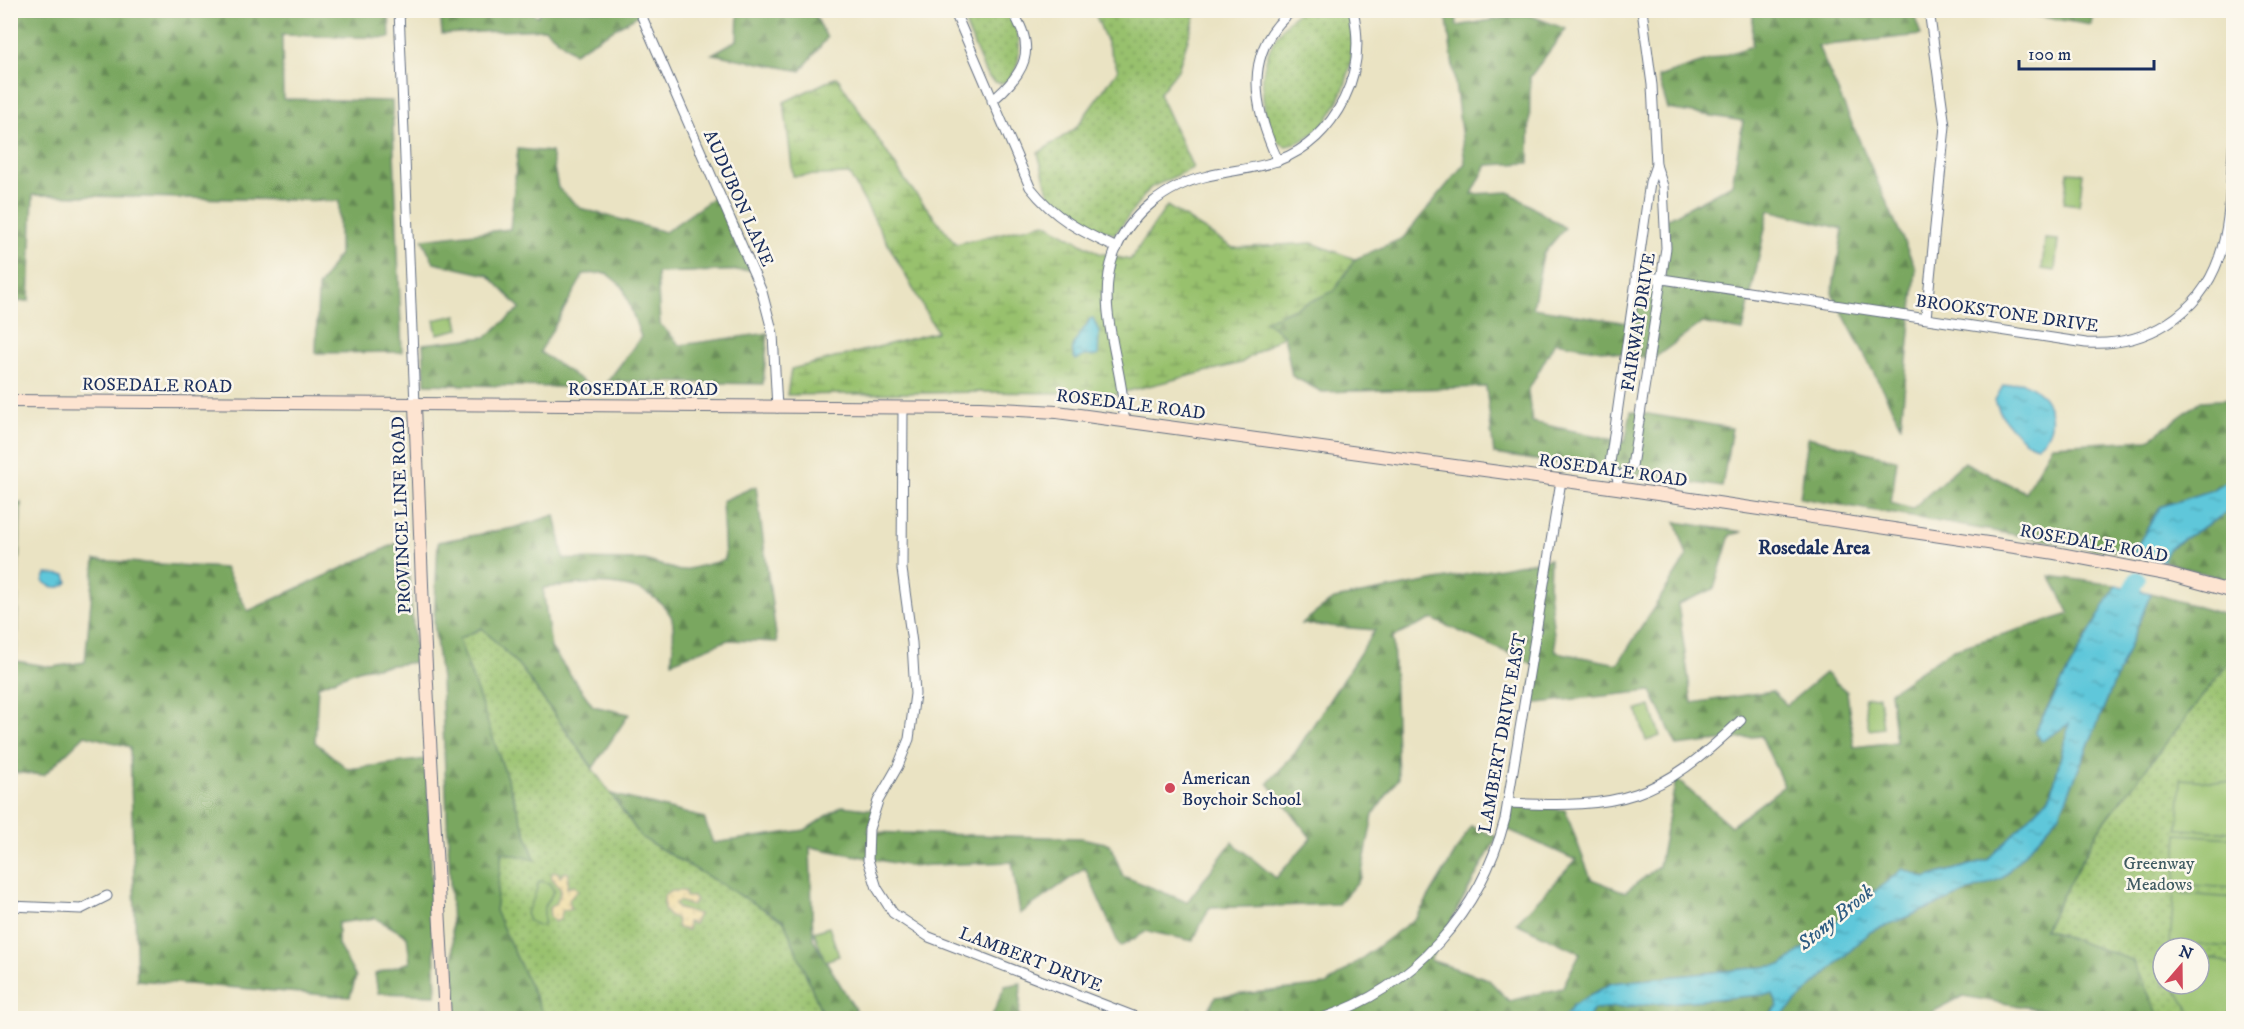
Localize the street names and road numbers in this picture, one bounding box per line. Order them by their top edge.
street label: AUDUBON LANE [698,127,778,270]
street label: FAIRWAY DRIVE [1617,251,1661,393]
street label: BROOKSTONE DRIVE [1914,290,2100,338]
street label: ROSEDALE ROAD [82,374,232,398]
street label: ROSEDALE ROAD [568,379,718,401]
street label: ROSEDALE ROAD [1055,385,1207,425]
street label: PROVINCE LINE ROAD [388,416,416,614]
street label: ROSEDALE ROAD [1537,450,1689,492]
street label: ROSEDALE ROAD [2018,520,2170,568]
street label: LAMBERT DRIVE EAST [1475,631,1531,835]
street label: LAMBERT DRIVE [956,923,1106,997]

